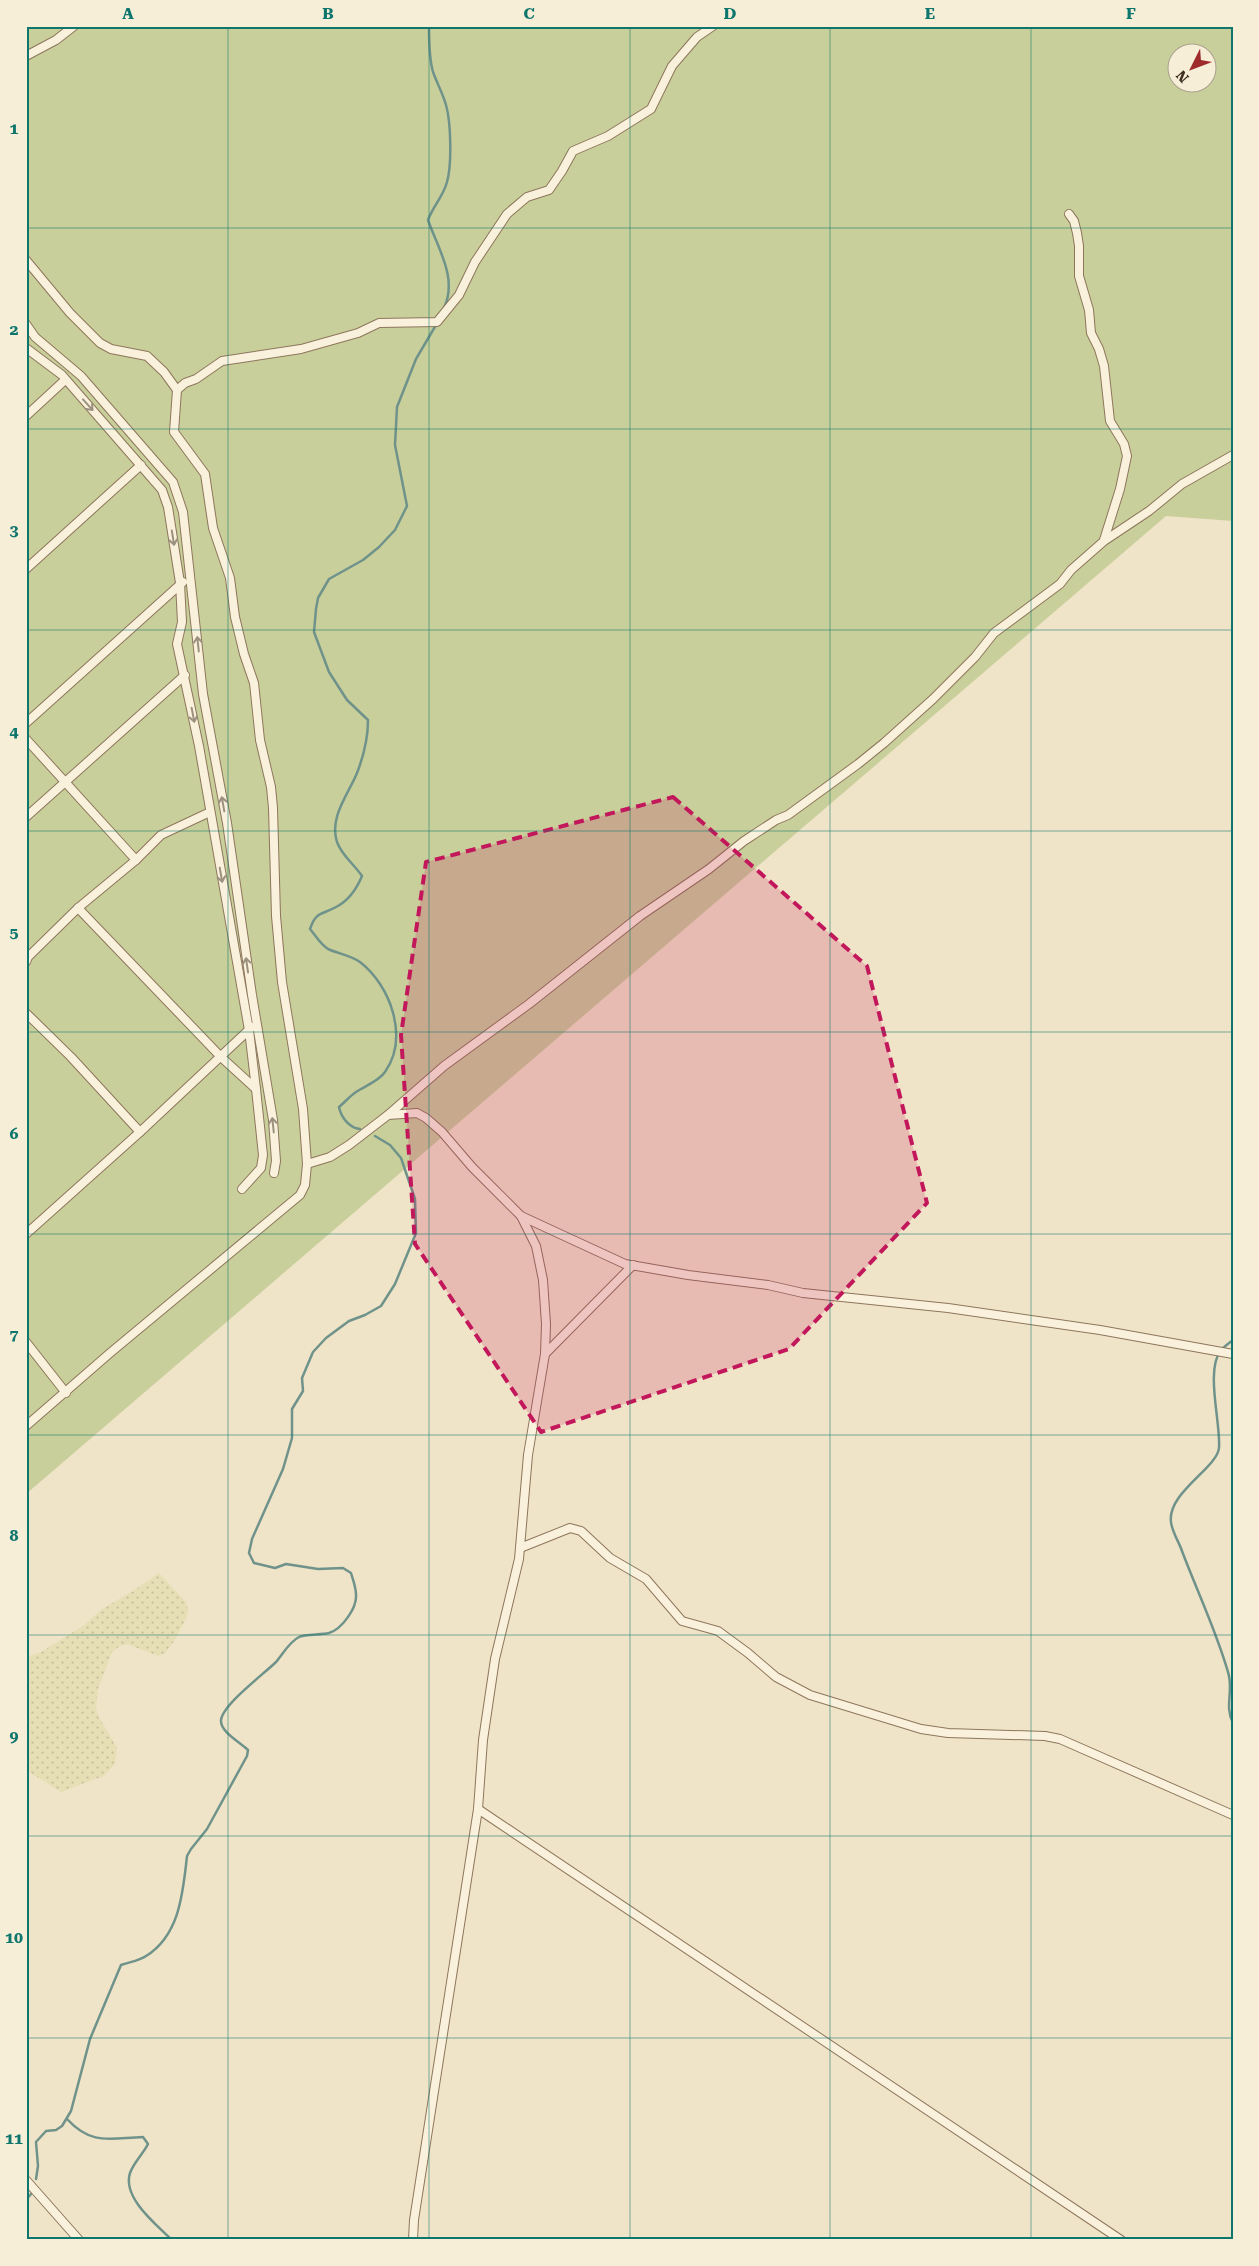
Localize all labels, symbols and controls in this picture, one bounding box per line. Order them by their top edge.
text: A [122,4,134,23]
text: B [322,4,334,23]
text: C [523,4,535,23]
text: D [724,4,737,23]
text: E [925,4,935,23]
text: F [1126,4,1136,23]
north arrow [1166,42,1216,92]
text: N [1173,67,1192,86]
text: 1 [10,119,19,138]
text: 2 [10,320,19,339]
one-way arrow [82,398,93,411]
text: 3 [10,521,19,540]
one-way arrow [168,529,178,545]
one-way arrow [193,636,203,652]
one-way arrow [189,706,198,722]
text: 4 [10,722,19,741]
one-way arrow [218,796,228,812]
one-way arrow [216,866,226,882]
text: 5 [10,923,19,942]
one-way arrow [242,957,252,973]
one-way arrow [268,1117,278,1133]
text: 6 [10,1124,19,1143]
text: 7 [10,1325,19,1344]
text: 8 [10,1526,19,1545]
text: 9 [10,1727,19,1746]
text: 10 [5,1928,23,1947]
text: 11 [5,2129,23,2148]

